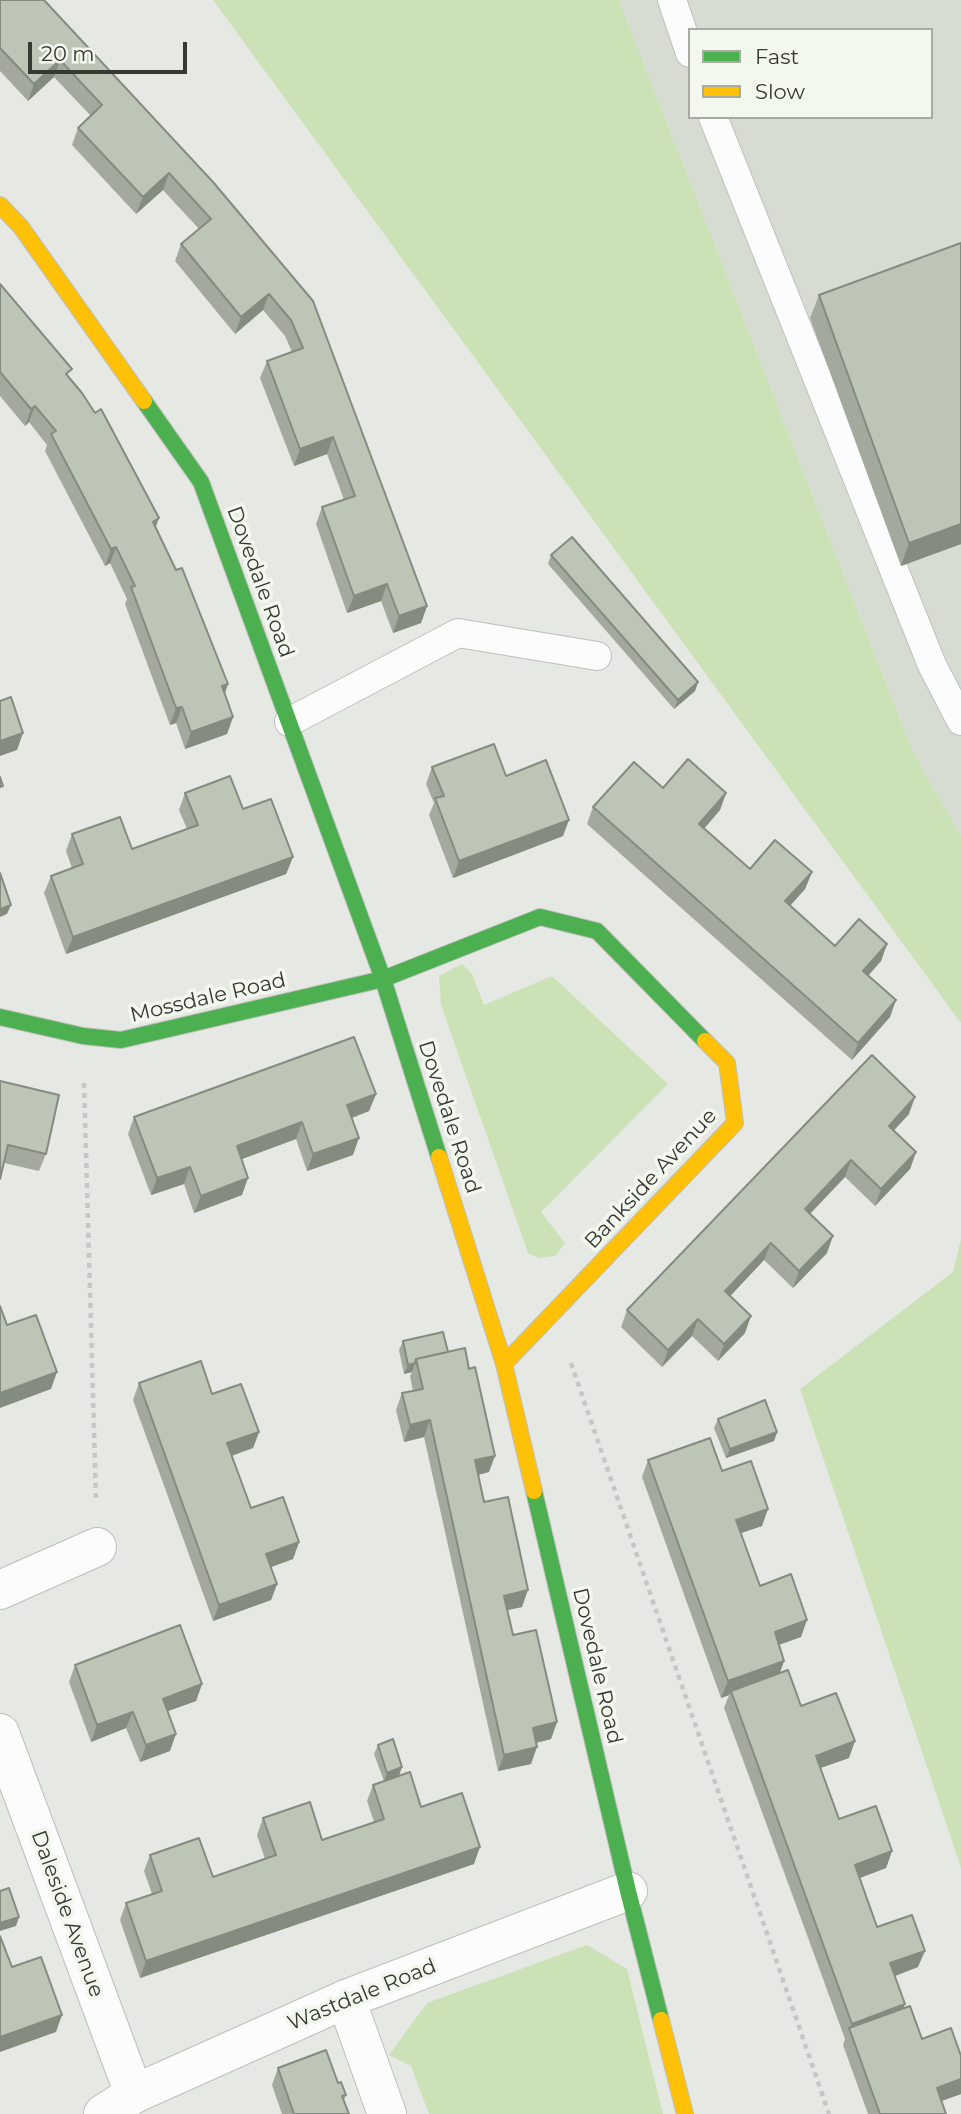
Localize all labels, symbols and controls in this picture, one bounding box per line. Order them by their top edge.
scale bar [32,28,191,72]
legend [688,28,933,119]
text: 20 m [41,41,95,66]
text: Fast [755,44,799,69]
text: Slow [755,79,805,104]
street label: Dovedale Road [221,503,299,661]
street label: Mossdale Road [128,968,288,1028]
street label: Dovedale Road [412,1037,486,1197]
street label: Bankside Avenue [580,1104,722,1254]
street label: Dovedale Road [567,1586,627,1746]
street label: Daleside Avenue [25,1827,109,2001]
street label: Wastdale Road [284,1954,440,2036]

